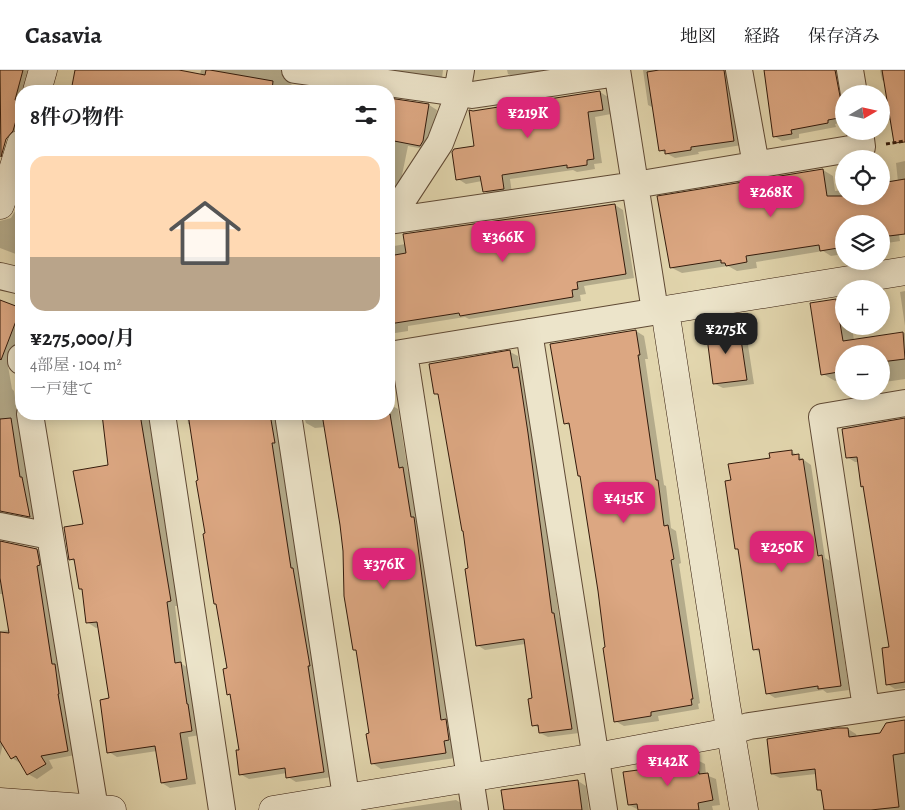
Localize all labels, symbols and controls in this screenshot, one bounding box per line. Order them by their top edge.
text: Casavia [25,19,102,51]
text: 地図 [680,24,716,48]
text: 経路 [744,24,780,48]
text: 保存済み [808,24,880,48]
north arrow [835,85,890,140]
map controls [835,85,890,400]
pin: ¥219K [493,97,563,139]
icon: filters [352,101,380,129]
text: ¥219K [508,102,548,124]
text: 8件の物件 [30,103,124,131]
button: locate [835,150,890,205]
pin: ¥268K [736,176,806,218]
text: ¥268K [750,181,792,203]
icon: home [160,188,250,278]
button: layers [835,215,890,270]
pin: ¥366K [468,220,538,263]
text: ¥366K [482,226,524,248]
button: + [835,280,890,335]
pin: ¥275K [691,312,761,355]
text: ¥275K [705,318,747,340]
text: ¥275,000/月 [30,324,135,352]
button: − [835,345,890,400]
text: 4部屋 · 104 m² [30,354,122,376]
text: 一戸建て [30,378,94,400]
pin: ¥415K [589,482,659,524]
text: ¥415K [604,487,644,509]
pin: ¥250K [747,530,817,573]
text: ¥250K [761,536,803,558]
pin: ¥376K [349,548,419,590]
text: ¥376K [364,553,404,575]
pin: ¥142K [633,744,703,787]
text: ¥142K [648,750,688,772]

